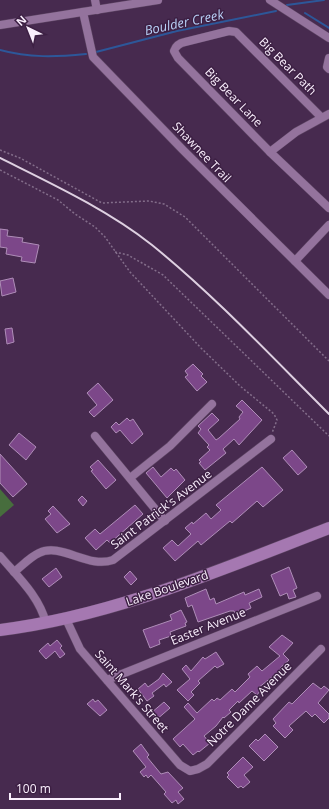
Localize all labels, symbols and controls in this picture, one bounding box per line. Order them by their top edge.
water label: Boulder Creek [143,5,226,39]
north arrow [8,8,48,48]
text: N [12,12,29,29]
street label: Big Bear Path [255,33,321,99]
street label: Big Bear Lane [201,64,267,131]
street label: Shawnee Trail [169,118,235,186]
street label: Saint Patrick's Avenue [107,465,215,553]
street label: Lake Boulevard [124,566,210,610]
street label: Easter Avenue [168,603,248,649]
street label: Saint Mark's Street [91,646,173,736]
street label: Notre Dame Avenue [203,658,295,750]
scale bar [10,775,120,801]
text: 100 m [16,780,51,797]

